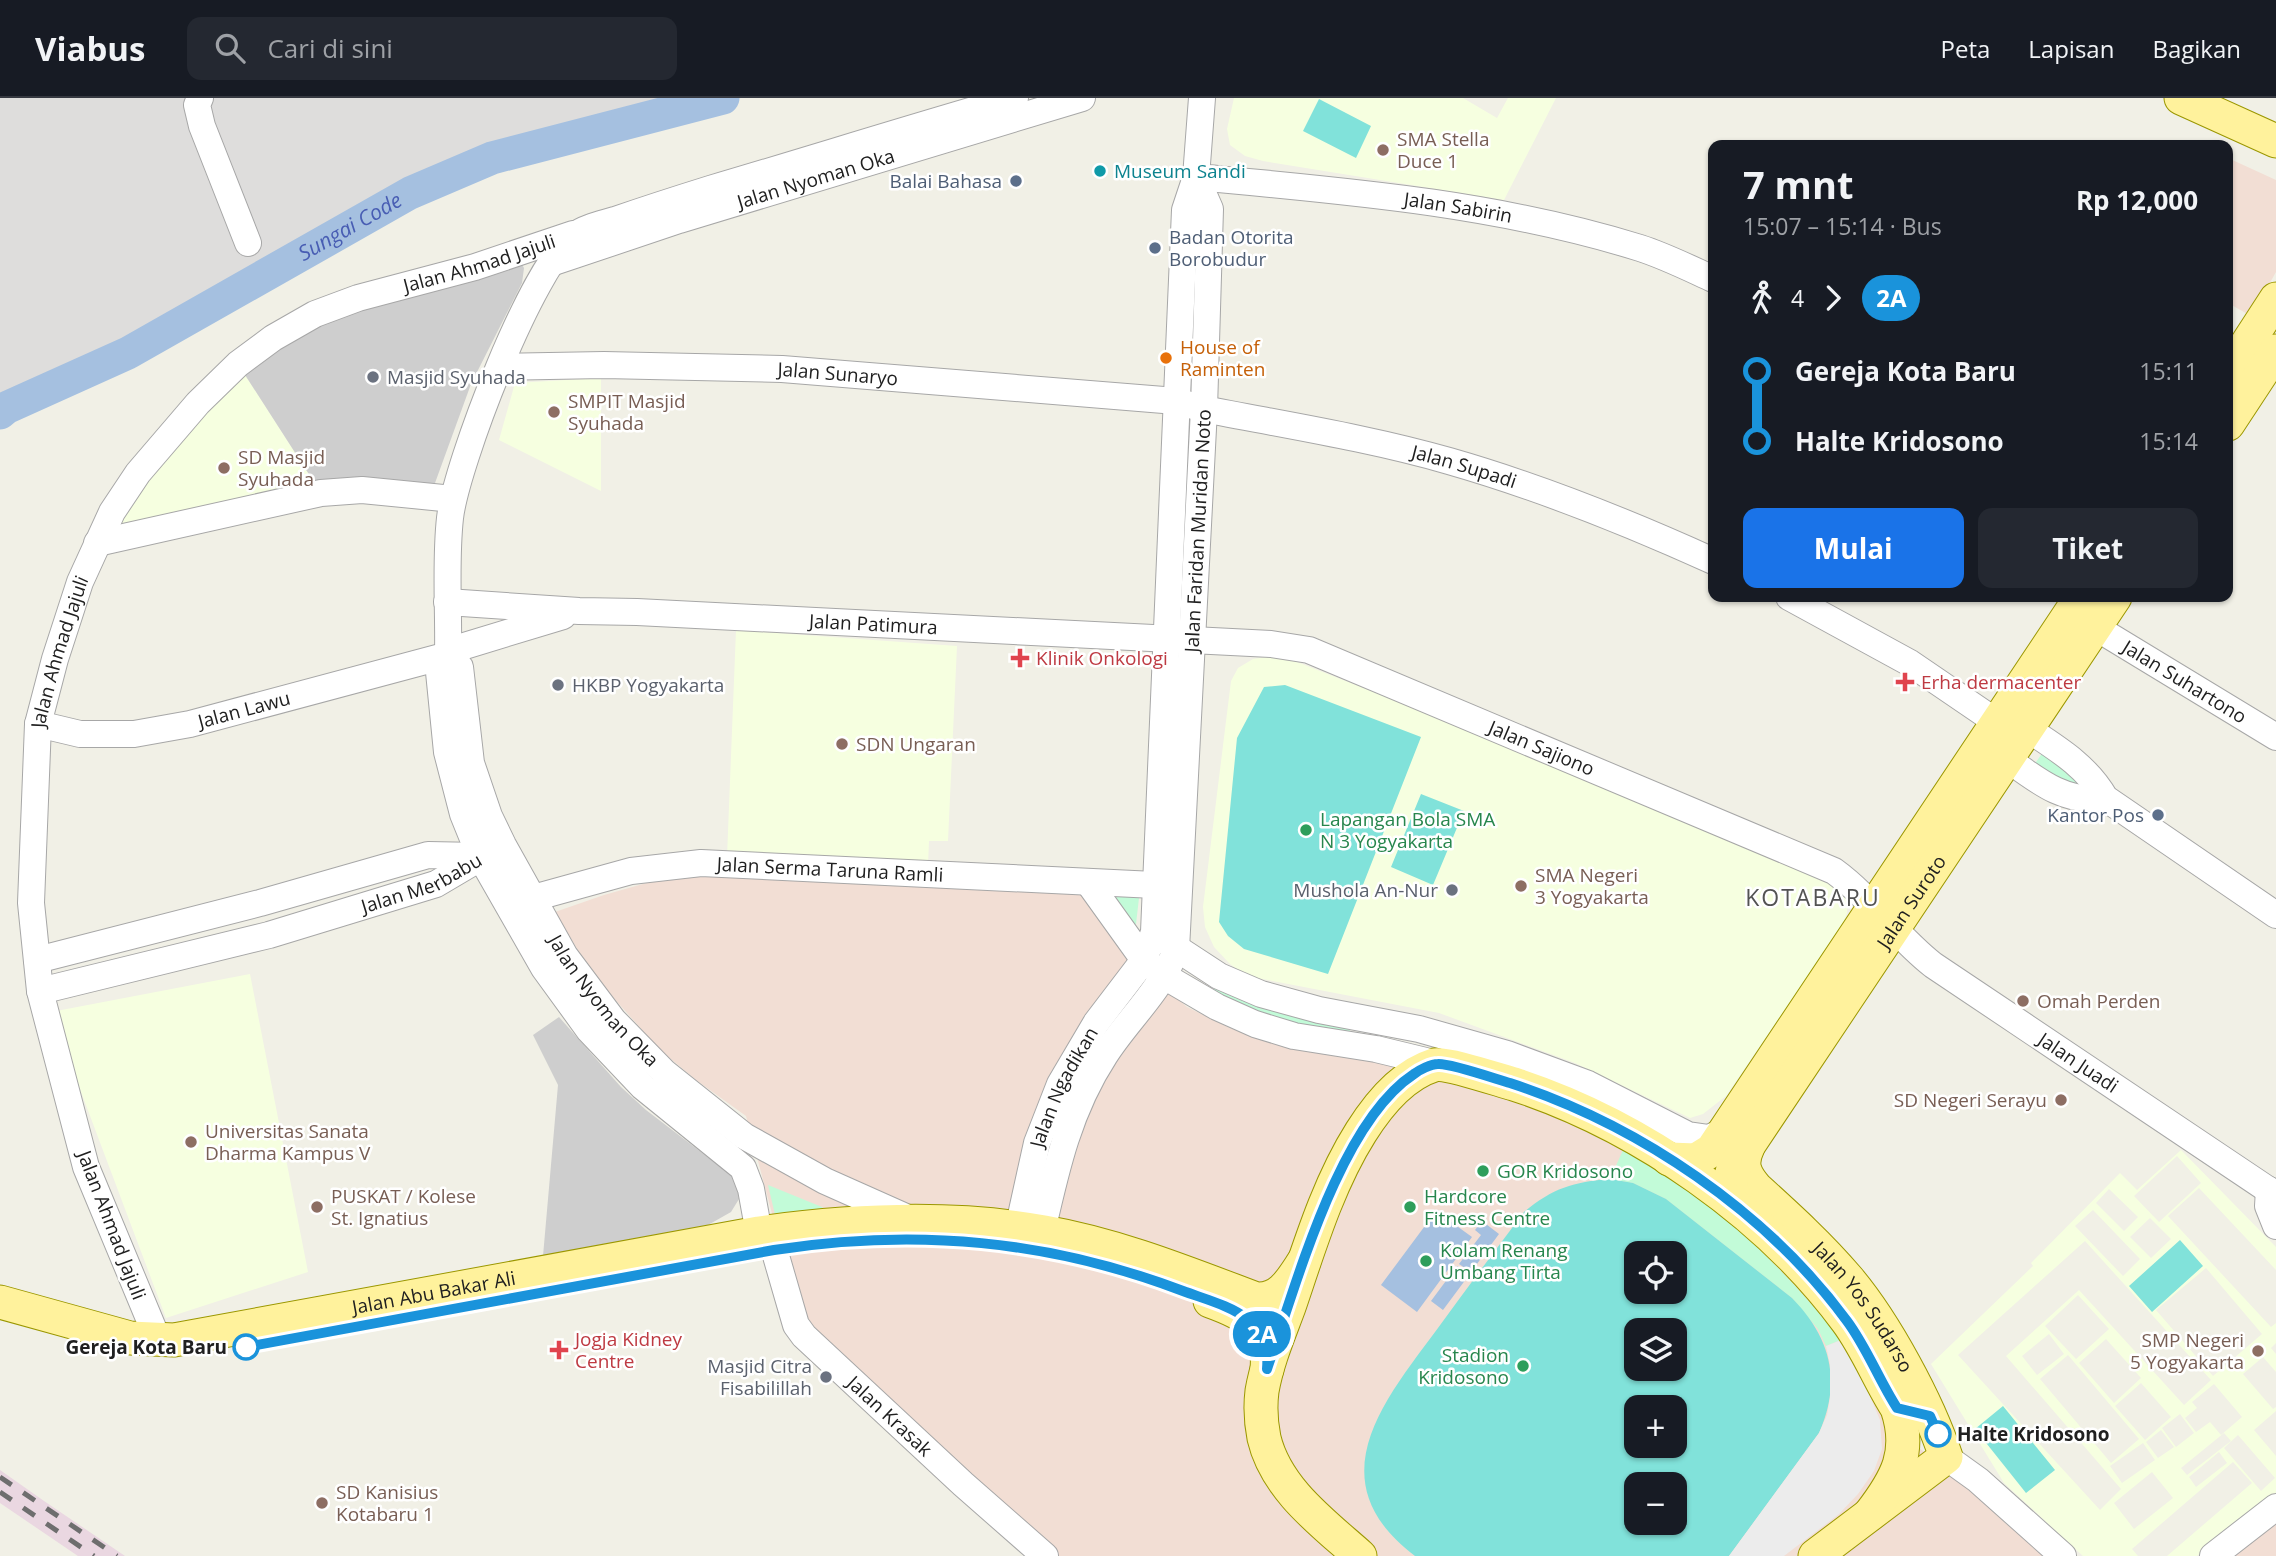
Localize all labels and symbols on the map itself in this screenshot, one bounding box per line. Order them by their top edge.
place label: SMA Stella Duce 1 [1397,126,1489,174]
marker: SMA Stella Duce 1 [1375,142,1391,158]
street label: Jalan Nyoman Oka [732,143,898,215]
place label: Museum Sandi [1114,158,1246,184]
marker: Museum Sandi [1092,163,1108,179]
place label: Balai Bahasa [889,168,1002,194]
marker: Balai Bahasa [1008,173,1024,189]
water label: Sungai Code [293,186,407,267]
street label: Jalan Sabirin [1401,186,1515,229]
place label: Badan Otorita Borobudur [1169,224,1293,272]
street label: Jalan Ahmad Jajuli [398,228,559,299]
marker: Badan Otorita Borobudur [1147,240,1163,256]
place label: House of Raminten [1180,334,1265,382]
marker: House of Raminten [1158,350,1174,366]
street label: Jalan Sunaryo [775,356,899,391]
place label: Masjid Syuhada [387,364,526,390]
marker: Masjid Syuhada [365,369,381,385]
place label: SMPIT Masjid Syuhada [568,388,686,436]
marker: SMPIT Masjid Syuhada [546,404,562,420]
street label: Jalan Faridan Muridan Noto [1178,409,1217,655]
street label: Jalan Supadi [1407,438,1520,494]
place label: SD Masjid Syuhada [238,444,325,492]
marker: SD Masjid Syuhada [216,460,232,476]
street label: Jalan Ahmad Jajuli [25,571,94,730]
street label: Jalan Patimura [806,608,938,640]
street label: Jalan Suhartono [2116,633,2252,729]
place label: Klinik Onkologi [1036,645,1168,671]
marker: Klinik Onkologi [1010,648,1030,668]
place label: Erha dermacenter [1921,669,2082,695]
place label: HKBP Yogyakarta [572,672,724,698]
marker: Erha dermacenter [1895,672,1915,692]
marker: HKBP Yogyakarta [550,677,566,693]
street label: Jalan Lawu [193,685,293,735]
street label: Jalan Sajiono [1483,713,1599,782]
place label: SDN Ungaran [856,731,976,757]
marker: SDN Ungaran [834,736,850,752]
place label: Kantor Pos [2047,802,2144,828]
place label: Lapangan Bola SMA N 3 Yogyakarta [1320,806,1495,854]
marker: Kantor Pos [2150,807,2166,823]
marker: Lapangan Bola SMA N 3 Yogyakarta [1298,822,1314,838]
street label: Jalan Merbabu [356,847,486,920]
street label: Jalan Suroto [1870,850,1952,955]
street label: Jalan Serma Taruna Ramli [714,851,944,888]
place label: SMA Negeri 3 Yogyakarta [1535,862,1649,910]
place label: Mushola An-Nur [1293,877,1438,903]
marker: SMA Negeri 3 Yogyakarta [1513,878,1529,894]
district label: KOTABARU [1745,881,1881,913]
marker: Mushola An-Nur [1444,882,1460,898]
street label: Jalan Nyoman Oka [542,928,665,1072]
place label: Omah Perden [2037,988,2160,1014]
marker: Omah Perden [2015,993,2031,1009]
street label: Jalan Ngadikan [1023,1022,1104,1151]
street label: Jalan Juadi [2032,1025,2124,1099]
place label: SD Negeri Serayu [1894,1087,2047,1113]
marker: SD Negeri Serayu [2053,1092,2069,1108]
place label: Universitas Sanata Dharma Kampus V [205,1118,371,1166]
marker: Universitas Sanata Dharma Kampus V [183,1134,199,1150]
street label: Jalan Ahmad Jajuli [71,1145,152,1303]
place label: GOR Kridosono [1497,1158,1633,1184]
marker: GOR Kridosono [1475,1163,1491,1179]
place label: PUSKAT / Kolese St. Ignatius [331,1183,476,1231]
place label: Hardcore Fitness Centre [1424,1183,1550,1231]
marker: PUSKAT / Kolese St. Ignatius [309,1199,325,1215]
marker: Hardcore Fitness Centre [1402,1199,1418,1215]
street label: Jalan Yos Sudarso [1806,1234,1919,1377]
place label: Kolam Renang Umbang Tirta [1440,1237,1568,1285]
marker: Kolam Renang Umbang Tirta [1418,1253,1434,1269]
street label: Jalan Abu Bakar Ali [348,1265,518,1321]
line badge: 2A [1230,1311,1294,1357]
place label: Jogja Kidney Centre [573,1326,683,1374]
place label: SMP Negeri 5 Yogyakarta [2130,1327,2244,1375]
place label: Gereja Kota Baru [66,1334,227,1360]
marker: Gereja Kota Baru [233,1334,259,1360]
marker: Jogja Kidney Centre [549,1340,569,1360]
place label: Stadion Kridosono [1418,1342,1509,1390]
marker: SMP Negeri 5 Yogyakarta [2250,1343,2266,1359]
place label: Masjid Citra Fisabilillah [707,1353,812,1401]
marker: Stadion Kridosono [1515,1358,1531,1374]
marker: Masjid Citra Fisabilillah [818,1369,834,1385]
street label: Jalan Krasak [840,1369,938,1462]
marker: Halte Kridosono [1925,1421,1951,1447]
place label: Halte Kridosono [1957,1421,2110,1447]
place label: SD Kanisius Kotabaru 1 [336,1479,438,1527]
marker: SD Kanisius Kotabaru 1 [314,1495,330,1511]

